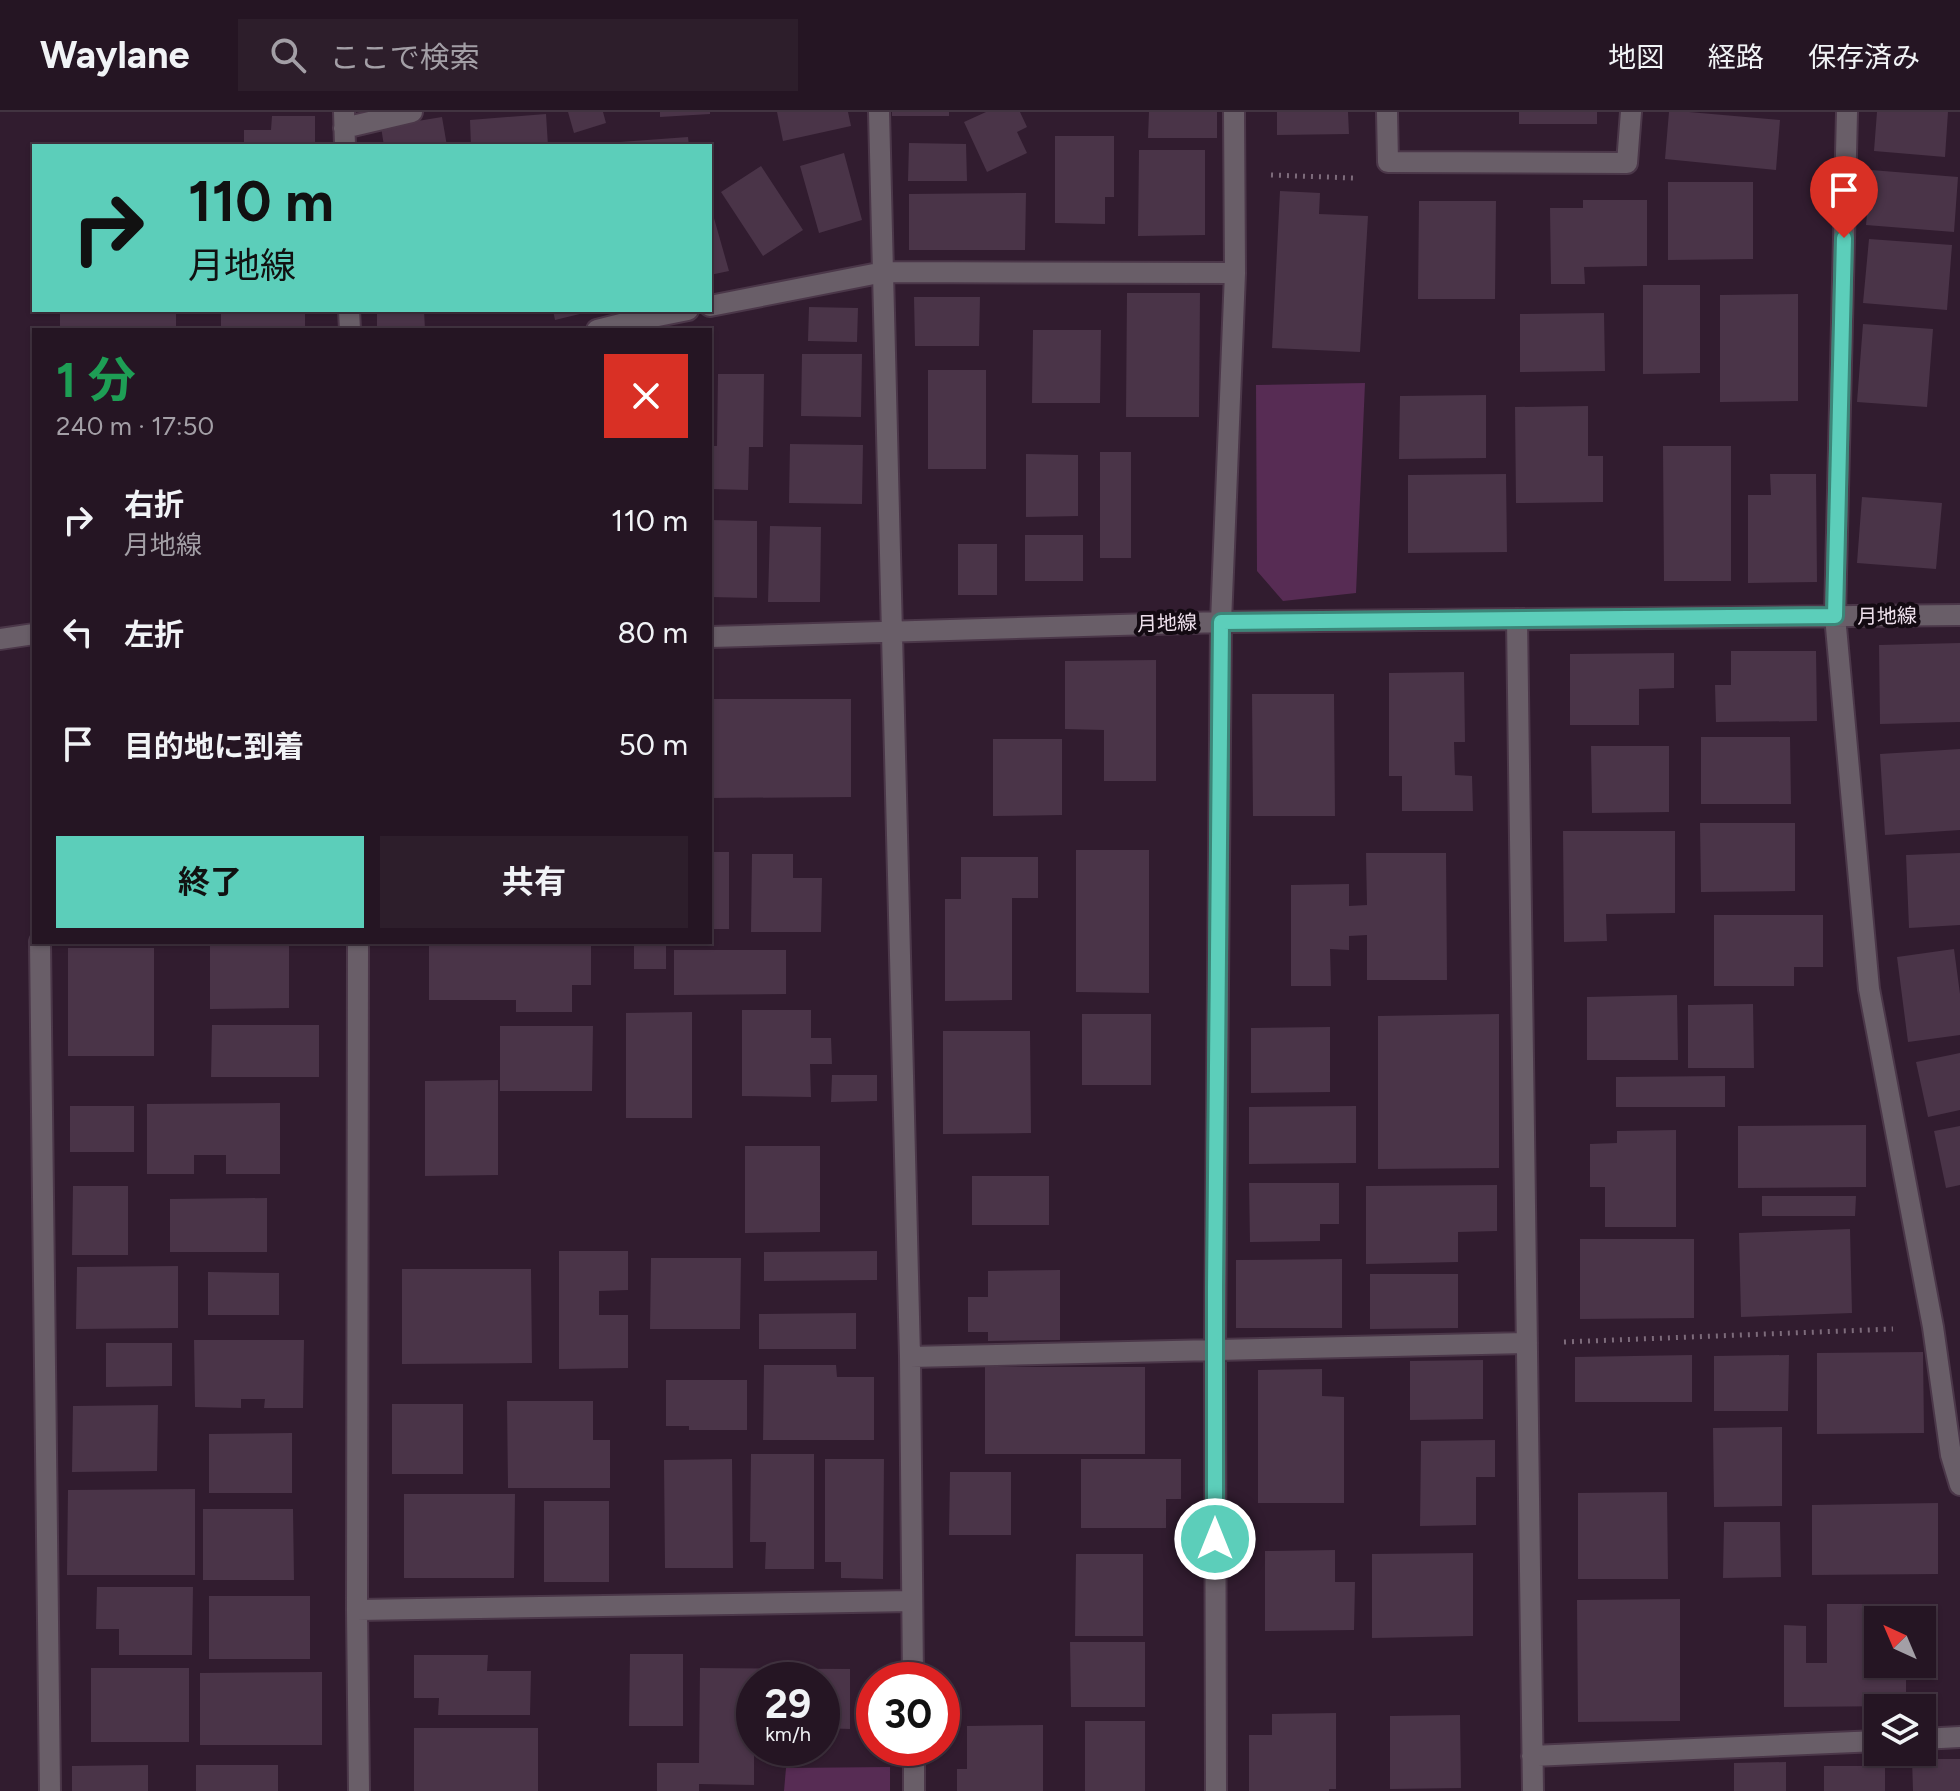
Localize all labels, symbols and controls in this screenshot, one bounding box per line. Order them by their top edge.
search box [238,19,798,91]
text: Waylane [40,32,190,78]
icon: search [266,33,310,77]
text: ここで検索 [330,39,480,76]
text: 地図 [1608,40,1664,74]
text: 経路 [1708,40,1764,74]
text: 保存済み [1808,40,1920,74]
pin [1810,156,1878,238]
text: 110 m [188,168,334,235]
icon: arrive [1822,168,1866,212]
icon: right [56,176,160,280]
text: 月地線 [188,244,296,287]
text: 1 分 [56,351,136,409]
button: close [604,354,688,438]
text: 240 m · 17:50 [56,410,214,442]
text: 右折 [124,486,184,523]
icon: right [56,498,100,542]
text: 110 m [611,502,688,539]
text: 月地線 [124,529,202,561]
street label: 月地線 [1857,603,1917,629]
icon: left [56,610,100,654]
street label: 月地線 [1137,610,1197,636]
text: 80 m [617,614,688,651]
text: 左折 [124,616,184,653]
icon: arrive [56,722,100,766]
text: 50 m [619,726,688,763]
text: 目的地に到着 [124,728,304,765]
button: 終了 [56,836,364,928]
button: 共有 [380,836,688,928]
position arrow [1173,1497,1257,1581]
north arrow [1864,1606,1936,1678]
map controls [1864,1606,1936,1766]
speed limit sign: 30 [856,1662,960,1766]
text: 29 [765,1680,811,1728]
button: layers [1864,1694,1936,1766]
text: km/h [765,1722,811,1746]

